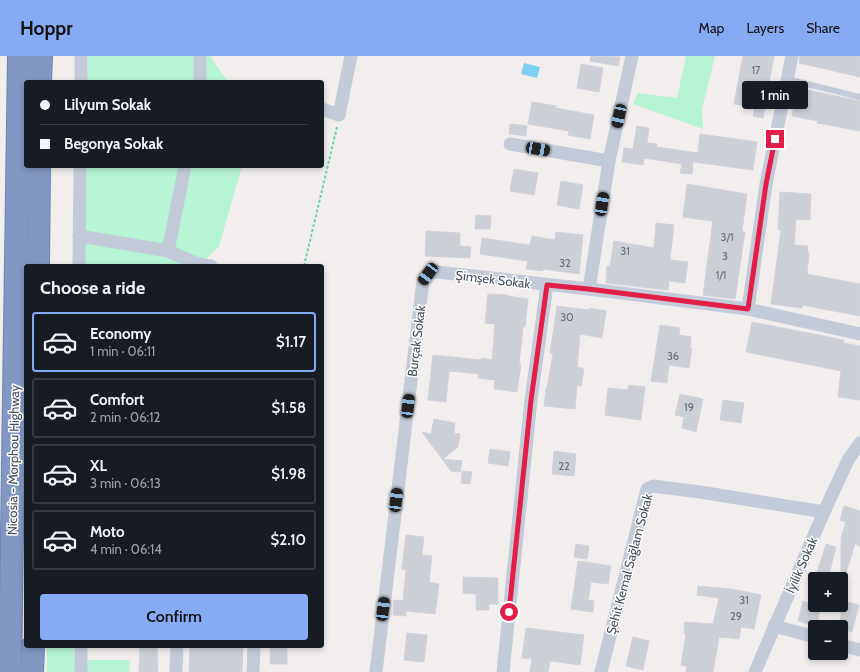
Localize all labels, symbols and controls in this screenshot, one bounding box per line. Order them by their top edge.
text: Hoppr [20,17,72,40]
text: Map [699,19,724,37]
text: Layers [746,19,784,37]
text: Share [806,19,840,37]
house number: 17 [751,63,761,77]
callout: 1 min [742,81,808,109]
text: 1 min [760,87,790,103]
text: Lilyum Sokak [64,96,151,114]
car [611,103,627,129]
route end [766,130,784,148]
text: Begonya Sokak [64,135,163,153]
car [525,141,551,157]
car [594,191,610,217]
house number: 3/1 [720,230,734,244]
house number: 31 [620,244,630,258]
house number: 3 [722,249,728,263]
house number: 32 [559,256,571,270]
car [416,261,440,287]
street label: Şimşek Sokak [455,266,531,292]
house number: 1/1 [716,268,726,282]
text: Choose a ride [40,277,145,299]
street label: Burçak Sokak [404,304,428,378]
house number: 30 [560,310,574,324]
icon: car [42,324,78,360]
text: Economy [90,325,151,343]
text: $1.17 [276,333,306,351]
text: 1 min · 06:11 [90,343,155,359]
house number: 36 [667,349,679,363]
street label: Nicosia - Morphou Highway [4,384,22,535]
icon: car [42,390,78,426]
text: Comfort [90,391,144,409]
car [401,393,415,419]
text: $1.58 [272,399,306,417]
house number: 19 [684,400,694,414]
text: 2 min · 06:12 [90,409,160,425]
icon: car [42,456,78,492]
text: XL [90,457,107,475]
house number: 22 [558,459,570,473]
text: $1.98 [271,465,306,483]
text: 3 min · 06:13 [90,475,161,491]
car [389,487,403,513]
street label: Şehit Kemal Sağlam Sokak [602,492,656,636]
icon: car [42,522,78,558]
text: Moto [90,523,124,541]
text: $2.10 [271,531,306,549]
street label: İyilik Sokak [782,534,821,596]
text: 4 min · 06:14 [90,541,162,557]
map controls [808,572,848,660]
button: + [808,572,848,612]
house number: 31 [739,593,749,607]
button: Confirm [40,594,308,640]
car [376,596,390,622]
route start [500,603,518,621]
house number: 29 [730,609,742,623]
button: − [808,620,848,660]

